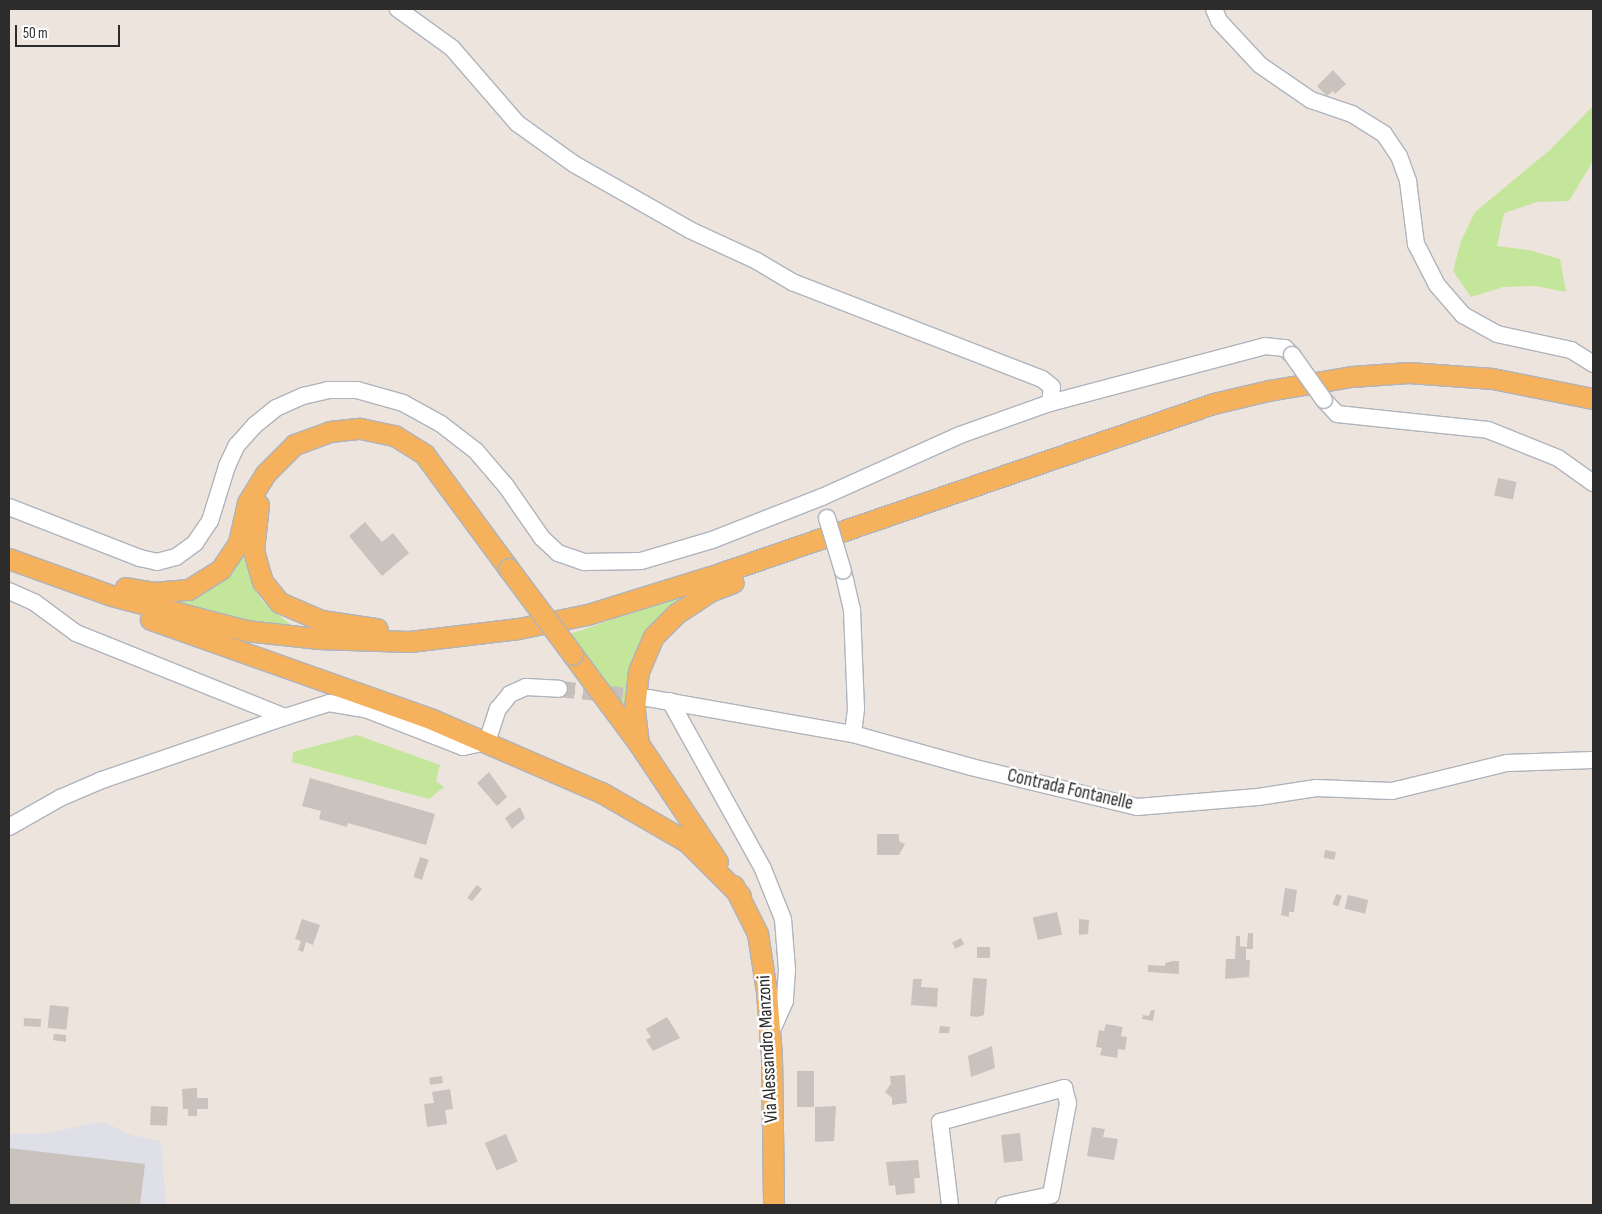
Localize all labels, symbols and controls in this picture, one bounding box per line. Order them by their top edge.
scale bar [18,15,122,47]
text: 50 m [23,24,48,43]
street label: Contrada Fontanelle [1005,764,1135,816]
street label: Via Alessandro Manzoni [753,975,783,1123]

